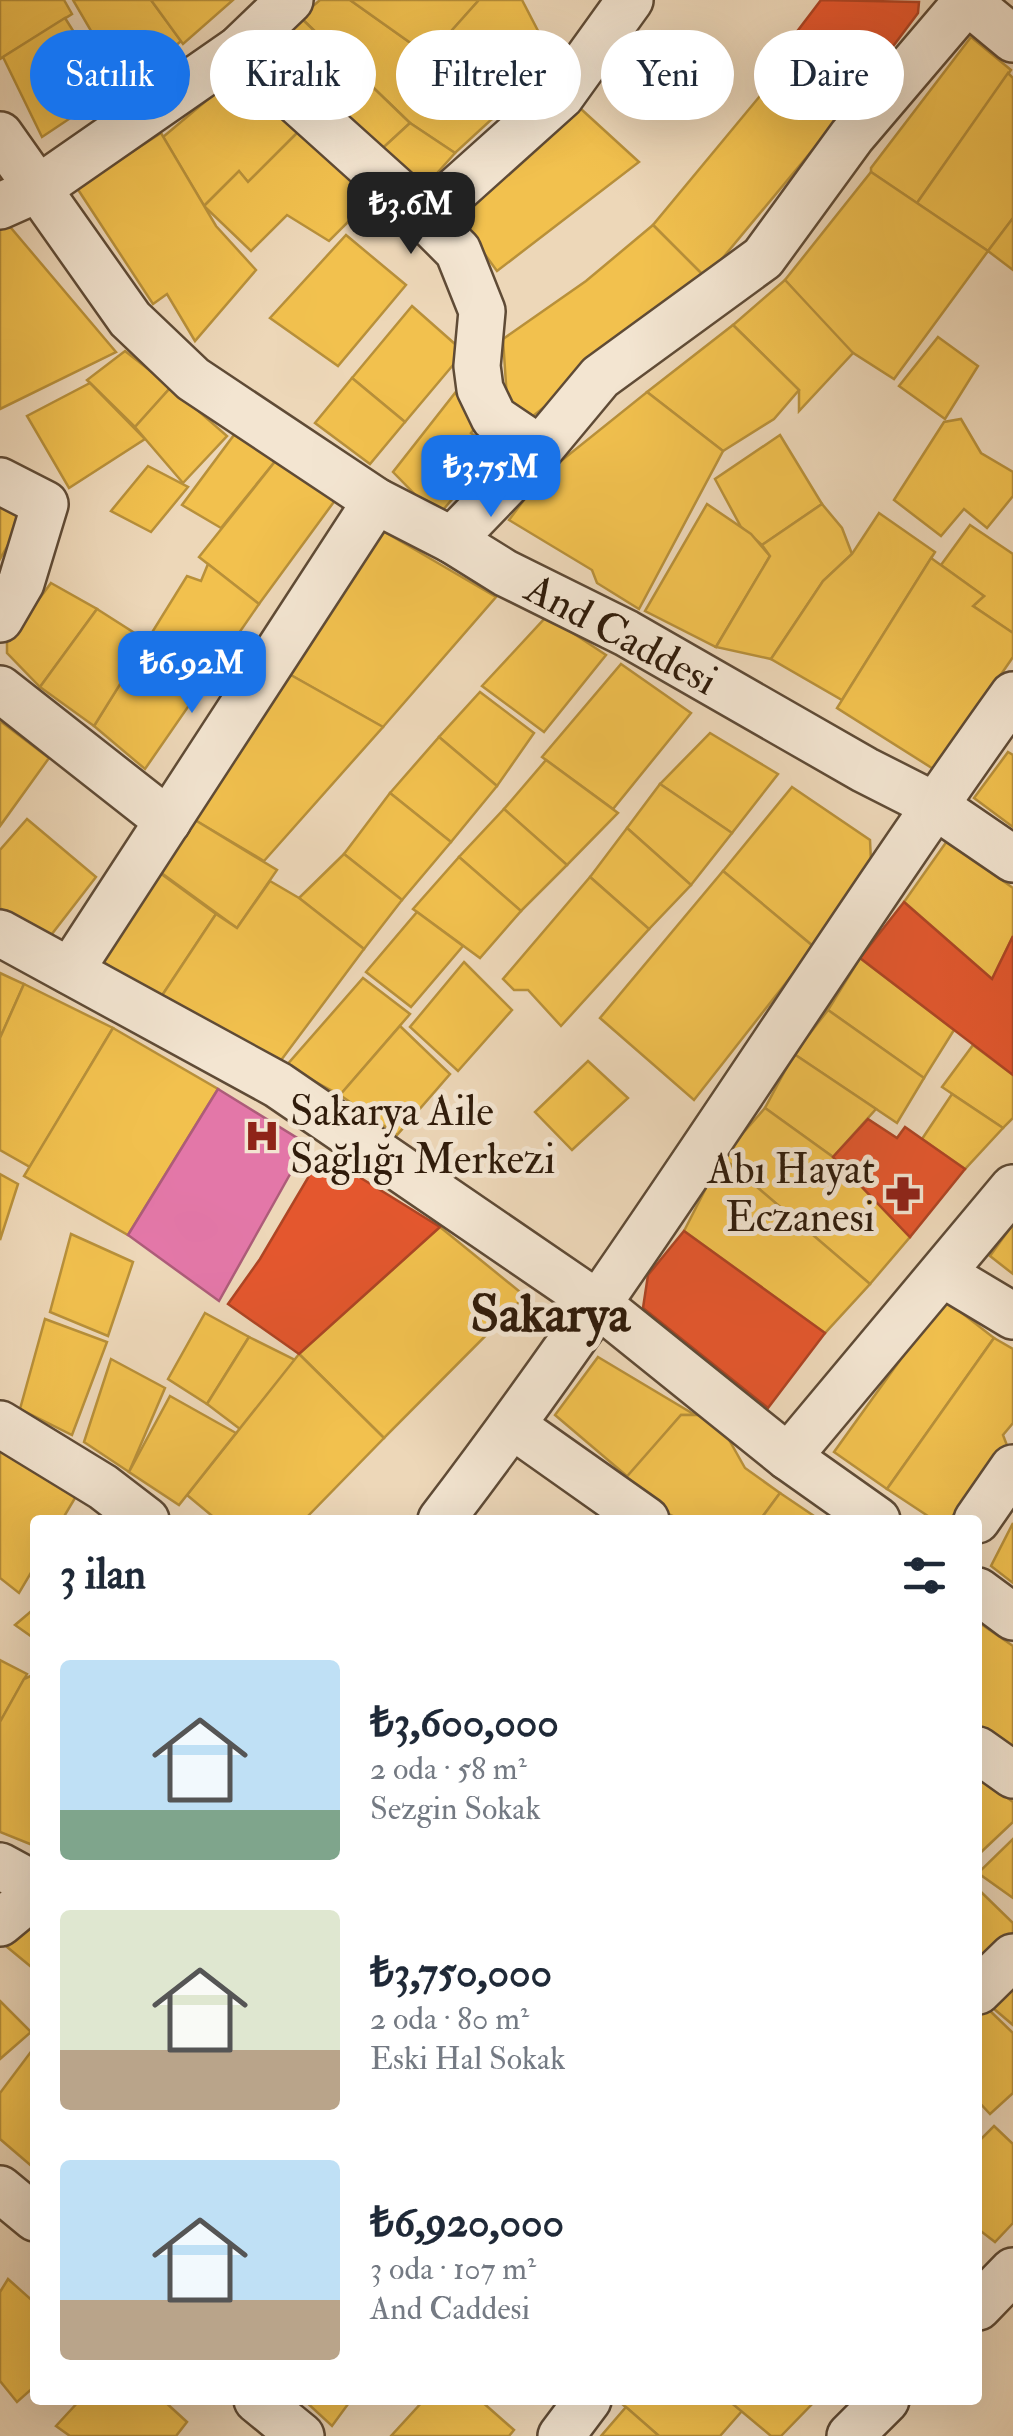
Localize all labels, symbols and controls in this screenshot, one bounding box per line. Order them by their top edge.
chip: Satılık [30,30,190,120]
chip: Kiralık [210,30,376,120]
chip: Filtreler [396,30,581,120]
chip: Yeni [601,30,734,120]
chip: Daire [754,30,904,120]
pin: ₺3.6M [341,172,481,257]
text: ₺3.6M [369,184,453,224]
pin: ₺3.75M [410,435,572,520]
text: ₺3.75M [443,447,539,487]
street label: And Caddesi [515,562,726,707]
pin: ₺6.92M [111,631,273,716]
text: ₺6.92M [140,643,244,683]
place label: Sakarya Aile Sağlığı Merkezi [290,1086,555,1186]
hospital icon: Sakarya Aile Sağlığı Merkezi [243,1117,281,1155]
place label: Abı Hayat Eczanesi [706,1144,875,1244]
pharmacy icon: Abı Hayat Eczanesi [884,1175,922,1213]
district label: Sakarya [470,1282,631,1347]
icon: filters [897,1548,952,1603]
text: 3 ilan [60,1549,146,1601]
text: ₺3,600,000 [370,1697,559,1749]
icon: home [140,1700,260,1820]
text: 2 oda · 58 m² [370,1749,527,1789]
text: Sezgin Sokak [370,1789,541,1829]
text: ₺3,750,000 [370,1947,552,1999]
icon: home [140,1950,260,2070]
text: 2 oda · 80 m² [370,1999,529,2039]
text: Eski Hal Sokak [370,2039,566,2079]
text: ₺6,920,000 [370,2197,564,2249]
icon: home [140,2200,260,2320]
text: 3 oda · 107 m² [370,2249,536,2289]
text: And Caddesi [370,2289,530,2329]

